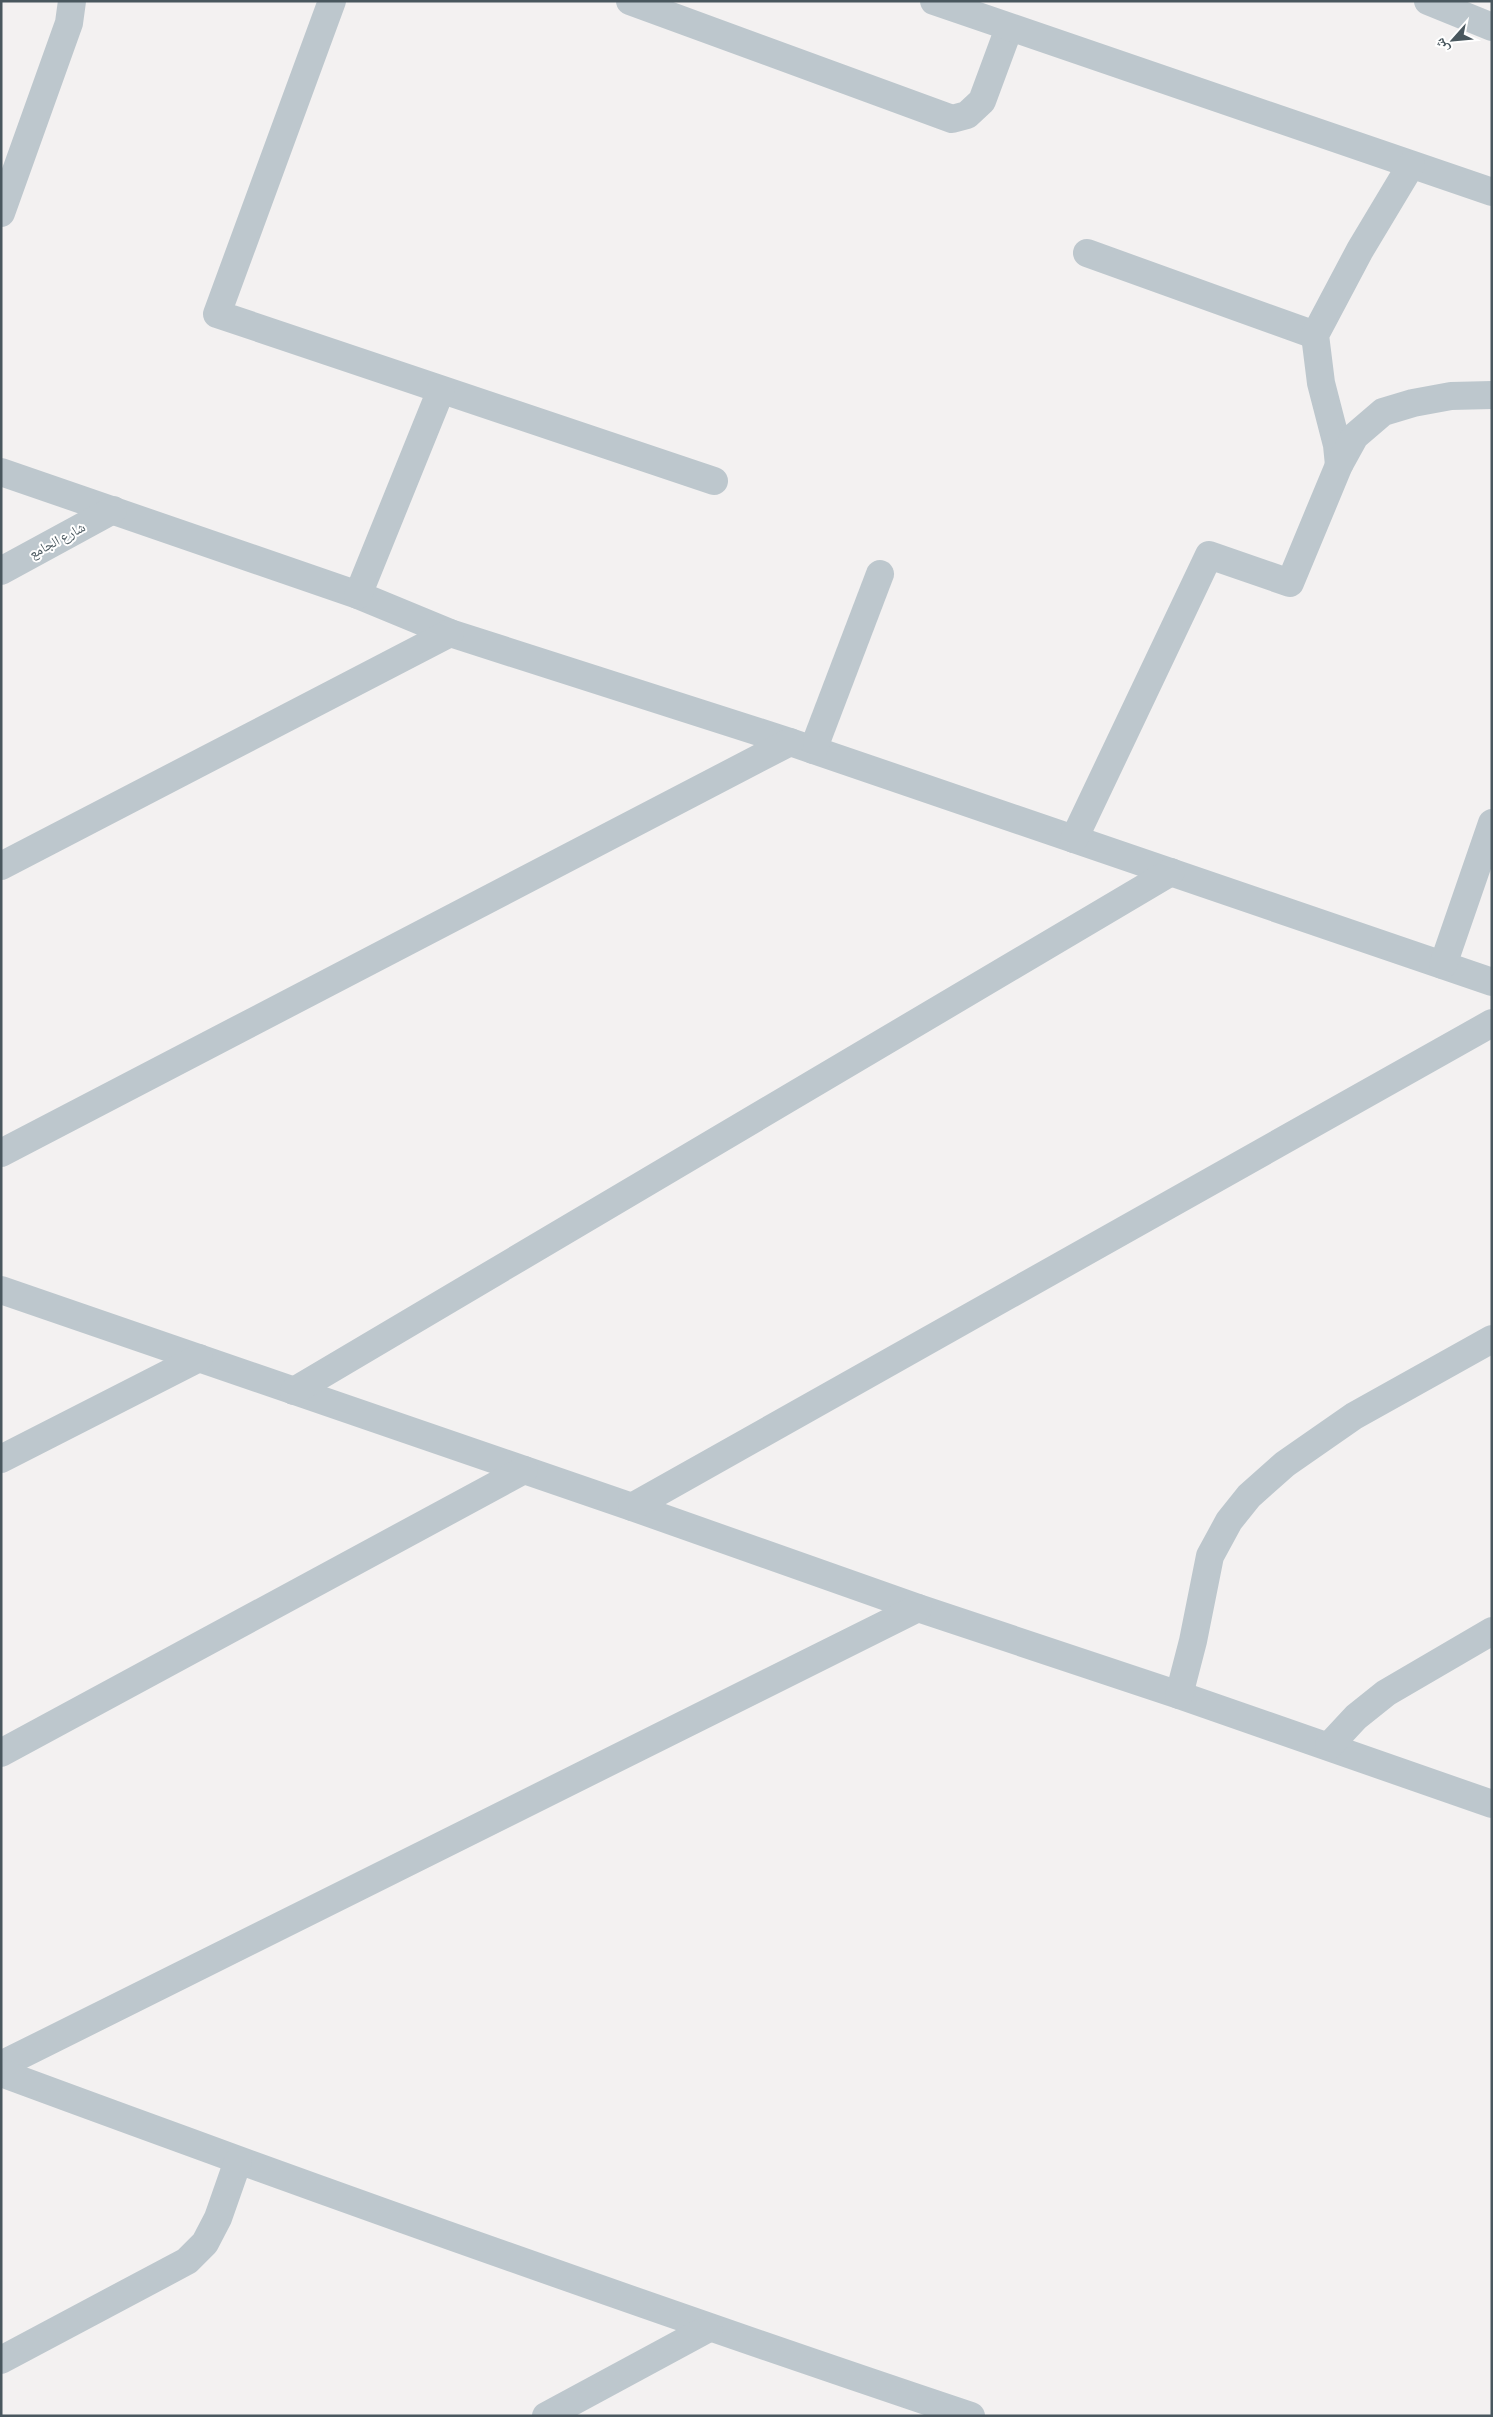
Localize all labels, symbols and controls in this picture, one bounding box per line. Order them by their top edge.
north arrow [1428,15,1478,65]
text: ش [1430,35,1453,57]
street label: شارع الجامع [26,518,89,563]

